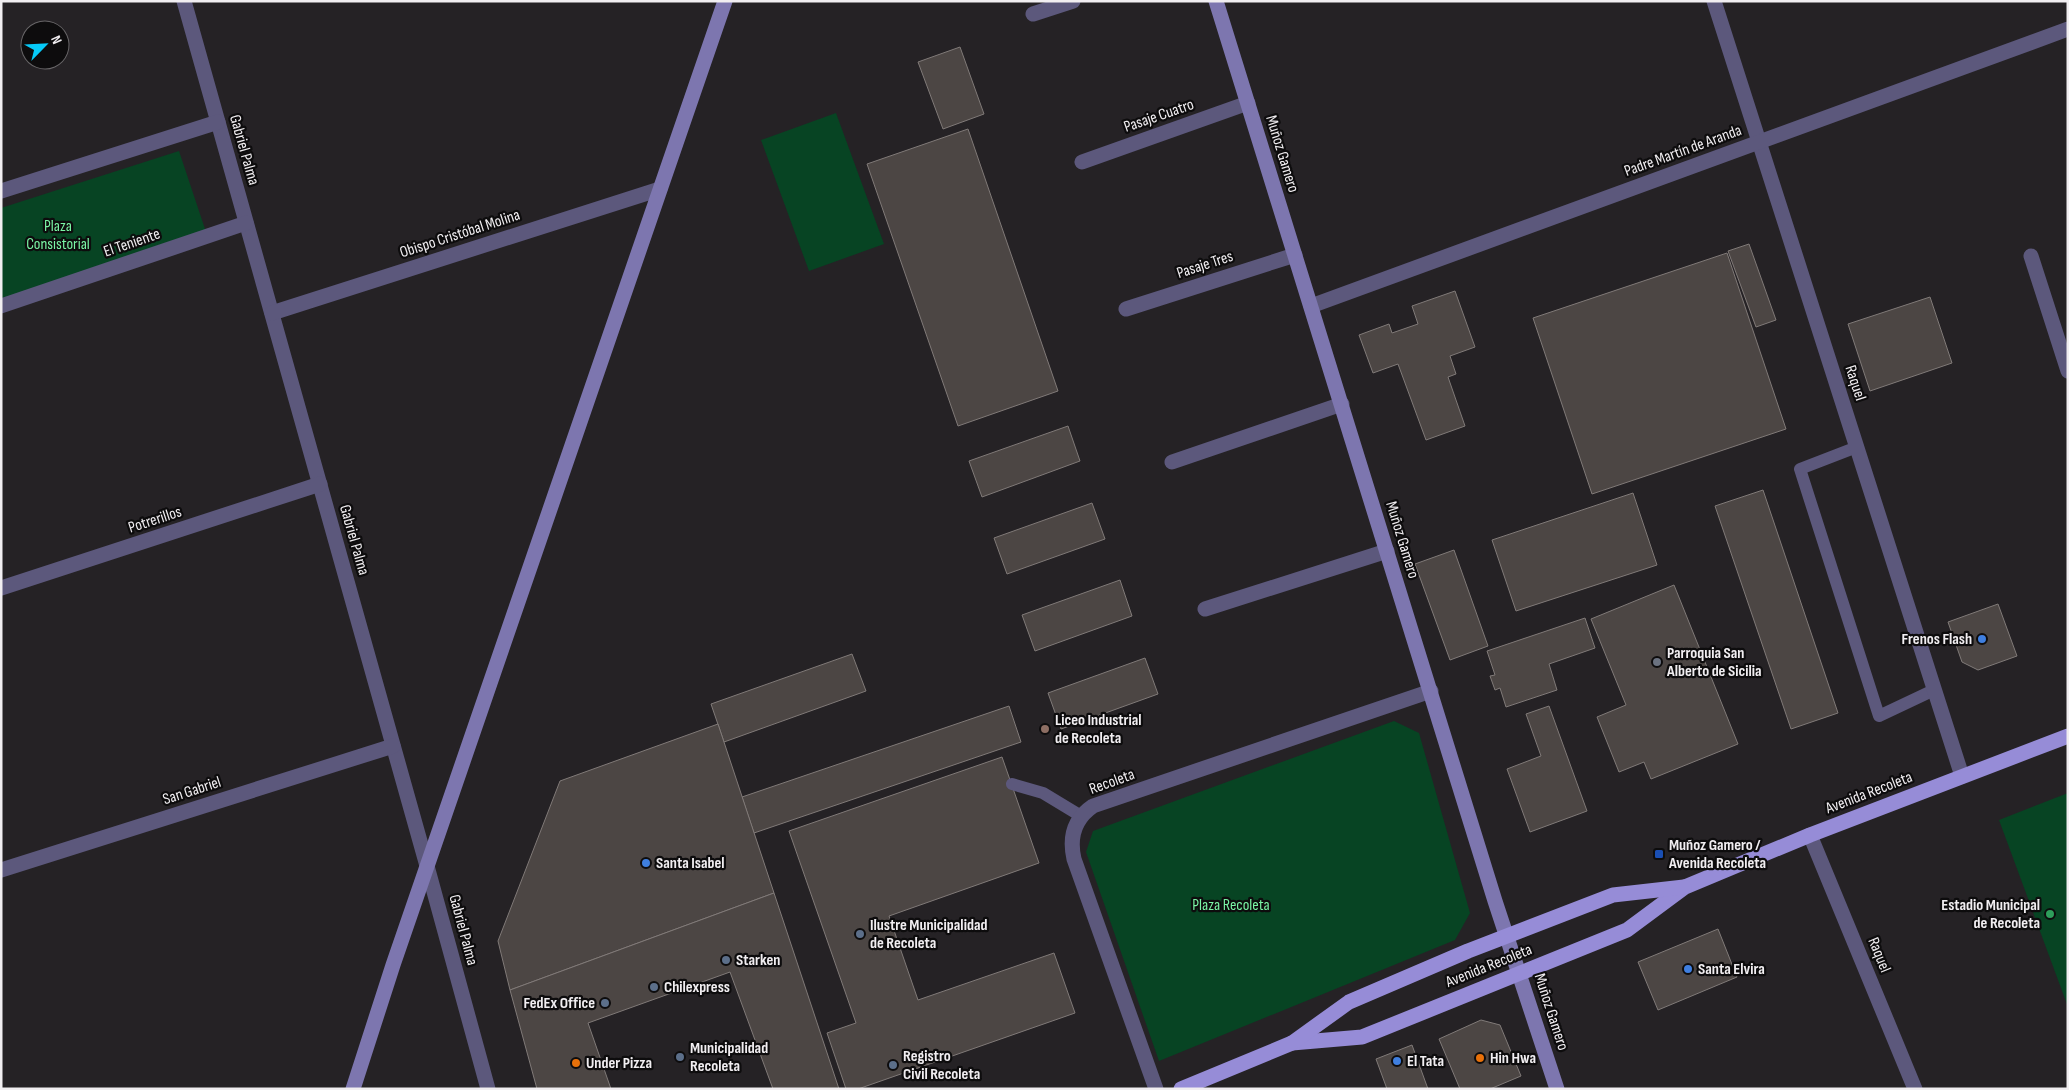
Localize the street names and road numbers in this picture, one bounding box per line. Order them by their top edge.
street label: Pasaje Cuatro [1121,95,1197,137]
street label: Gabriel Palma [225,113,263,187]
street label: Muñoz Gamero [1261,113,1303,195]
street label: Padre Martín de Aranda [1622,121,1744,181]
street label: Obispo Cristóbal Molina [398,206,522,262]
street label: El Teniente [101,225,163,261]
street label: Pasaje Tres [1174,247,1236,283]
street label: Raquel [1840,363,1870,403]
street label: Muñoz Gamero [1381,499,1423,581]
street label: Potrerillos [126,502,184,538]
street label: Gabriel Palma [335,503,373,577]
street label: Recoleta [1087,765,1137,799]
street label: Avenida Recoleta [1822,768,1915,819]
street label: San Gabriel [160,773,224,809]
street label: Gabriel Palma [444,893,482,967]
street label: Raquel [1863,935,1895,975]
street label: Avenida Recoleta [1442,940,1535,992]
street label: Muñoz Gamero [1530,971,1572,1053]

